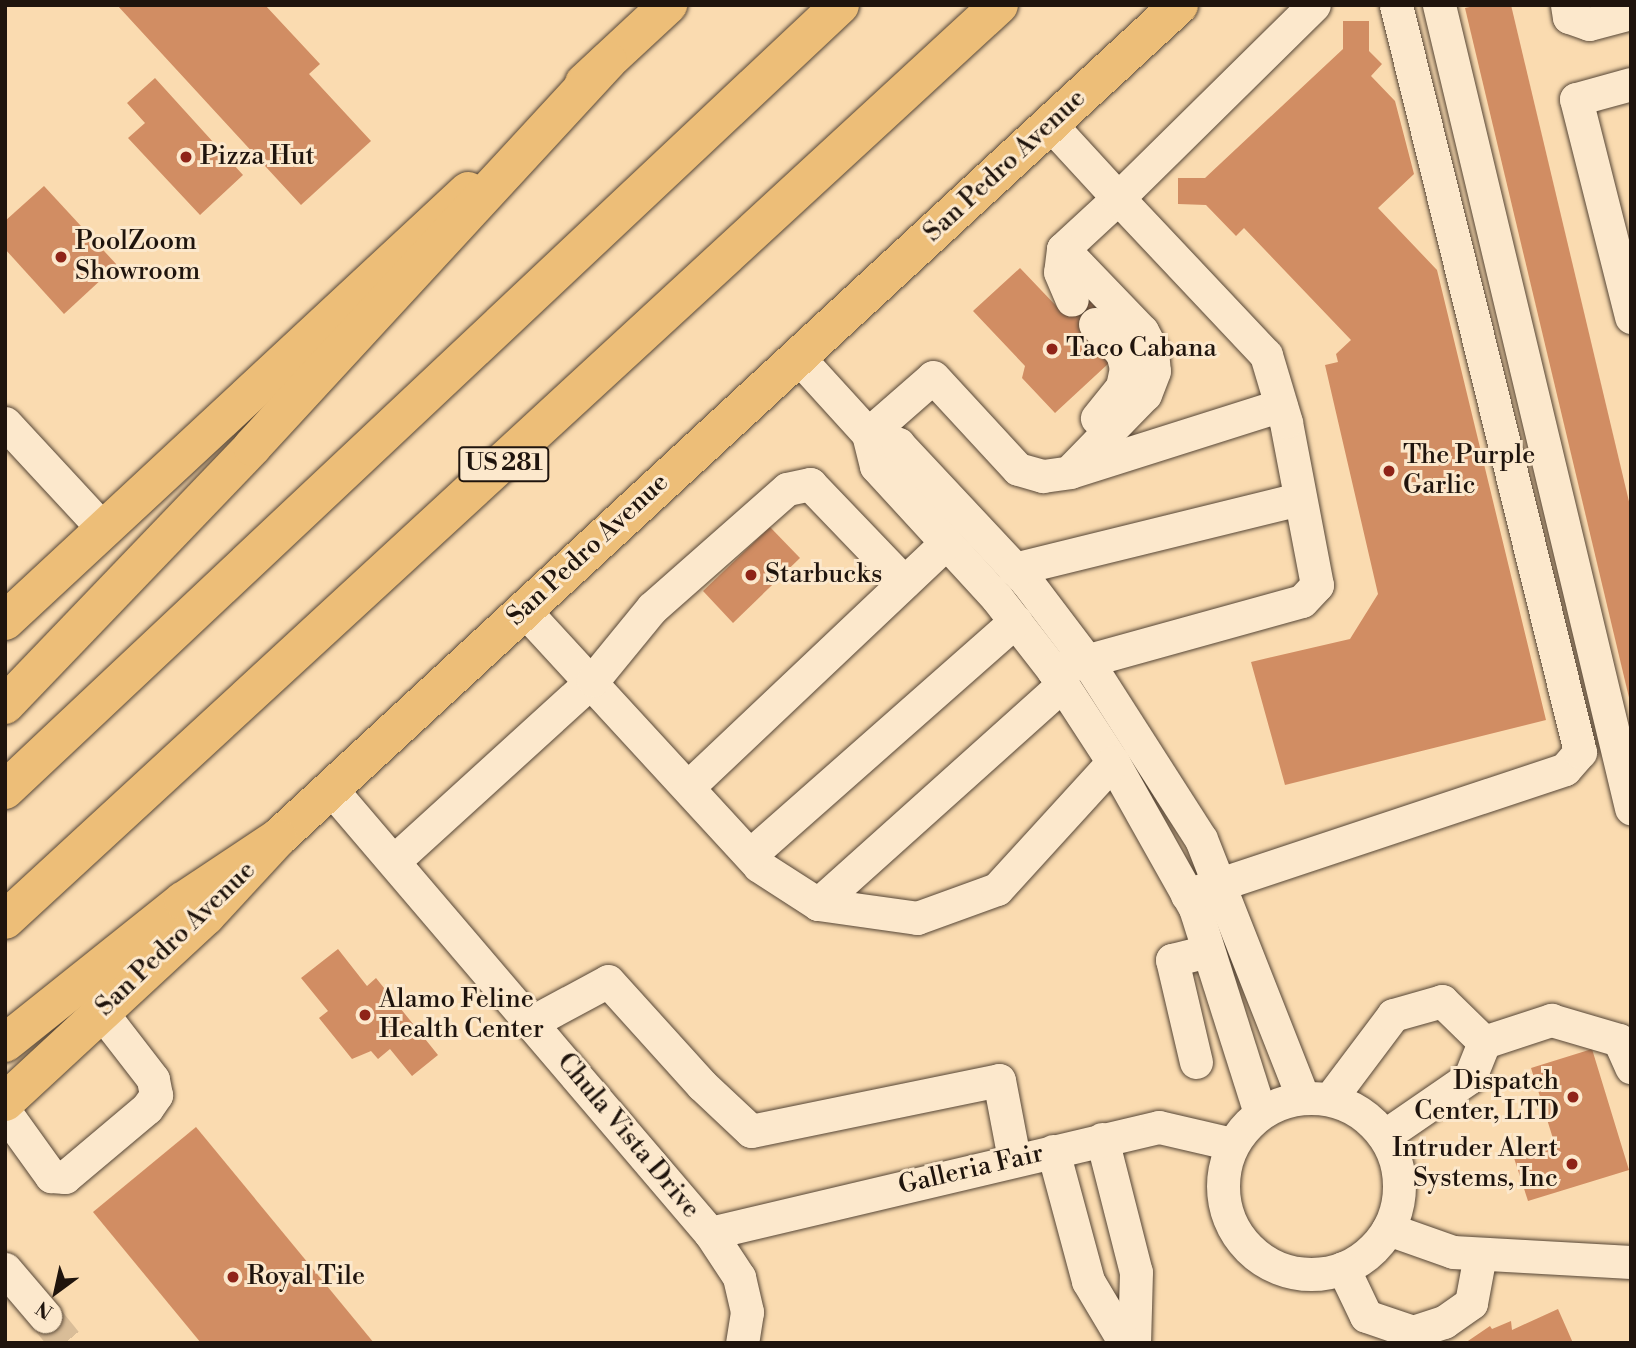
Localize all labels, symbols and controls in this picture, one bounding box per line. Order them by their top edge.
street label: San Pedro Avenue [918,83,1092,249]
place label: Pizza Hut [200,141,315,173]
marker: Pizza Hut [178,149,194,165]
place label: PoolZoom Showroom [75,226,200,288]
marker: PoolZoom Showroom [53,249,69,265]
place label: Taco Cabana [1066,333,1217,365]
marker: Taco Cabana [1044,341,1060,357]
place label: The Purple Garlic [1403,440,1535,502]
road number: US 281 [457,444,551,485]
marker: The Purple Garlic [1381,463,1397,479]
street label: San Pedro Avenue [501,467,675,633]
place label: Starbucks [765,559,882,591]
marker: Starbucks [743,567,759,583]
street label: San Pedro Avenue [90,855,262,1023]
place label: Alamo Feline Health Center [379,984,544,1046]
marker: Alamo Feline Health Center [357,1007,373,1023]
street label: Chula Vista Drive [550,1047,706,1225]
place label: Dispatch Center, LTD [1414,1066,1559,1128]
marker: Dispatch Center, LTD [1565,1089,1581,1105]
place label: Intruder Alert Systems, Inc [1392,1133,1558,1194]
street label: Galleria Fair [895,1138,1047,1202]
marker: Intruder Alert Systems, Inc [1564,1156,1580,1172]
north arrow [21,1257,91,1327]
place label: Royal Tile [247,1261,365,1293]
marker: Royal Tile [225,1269,241,1285]
text: N [32,1295,57,1324]

